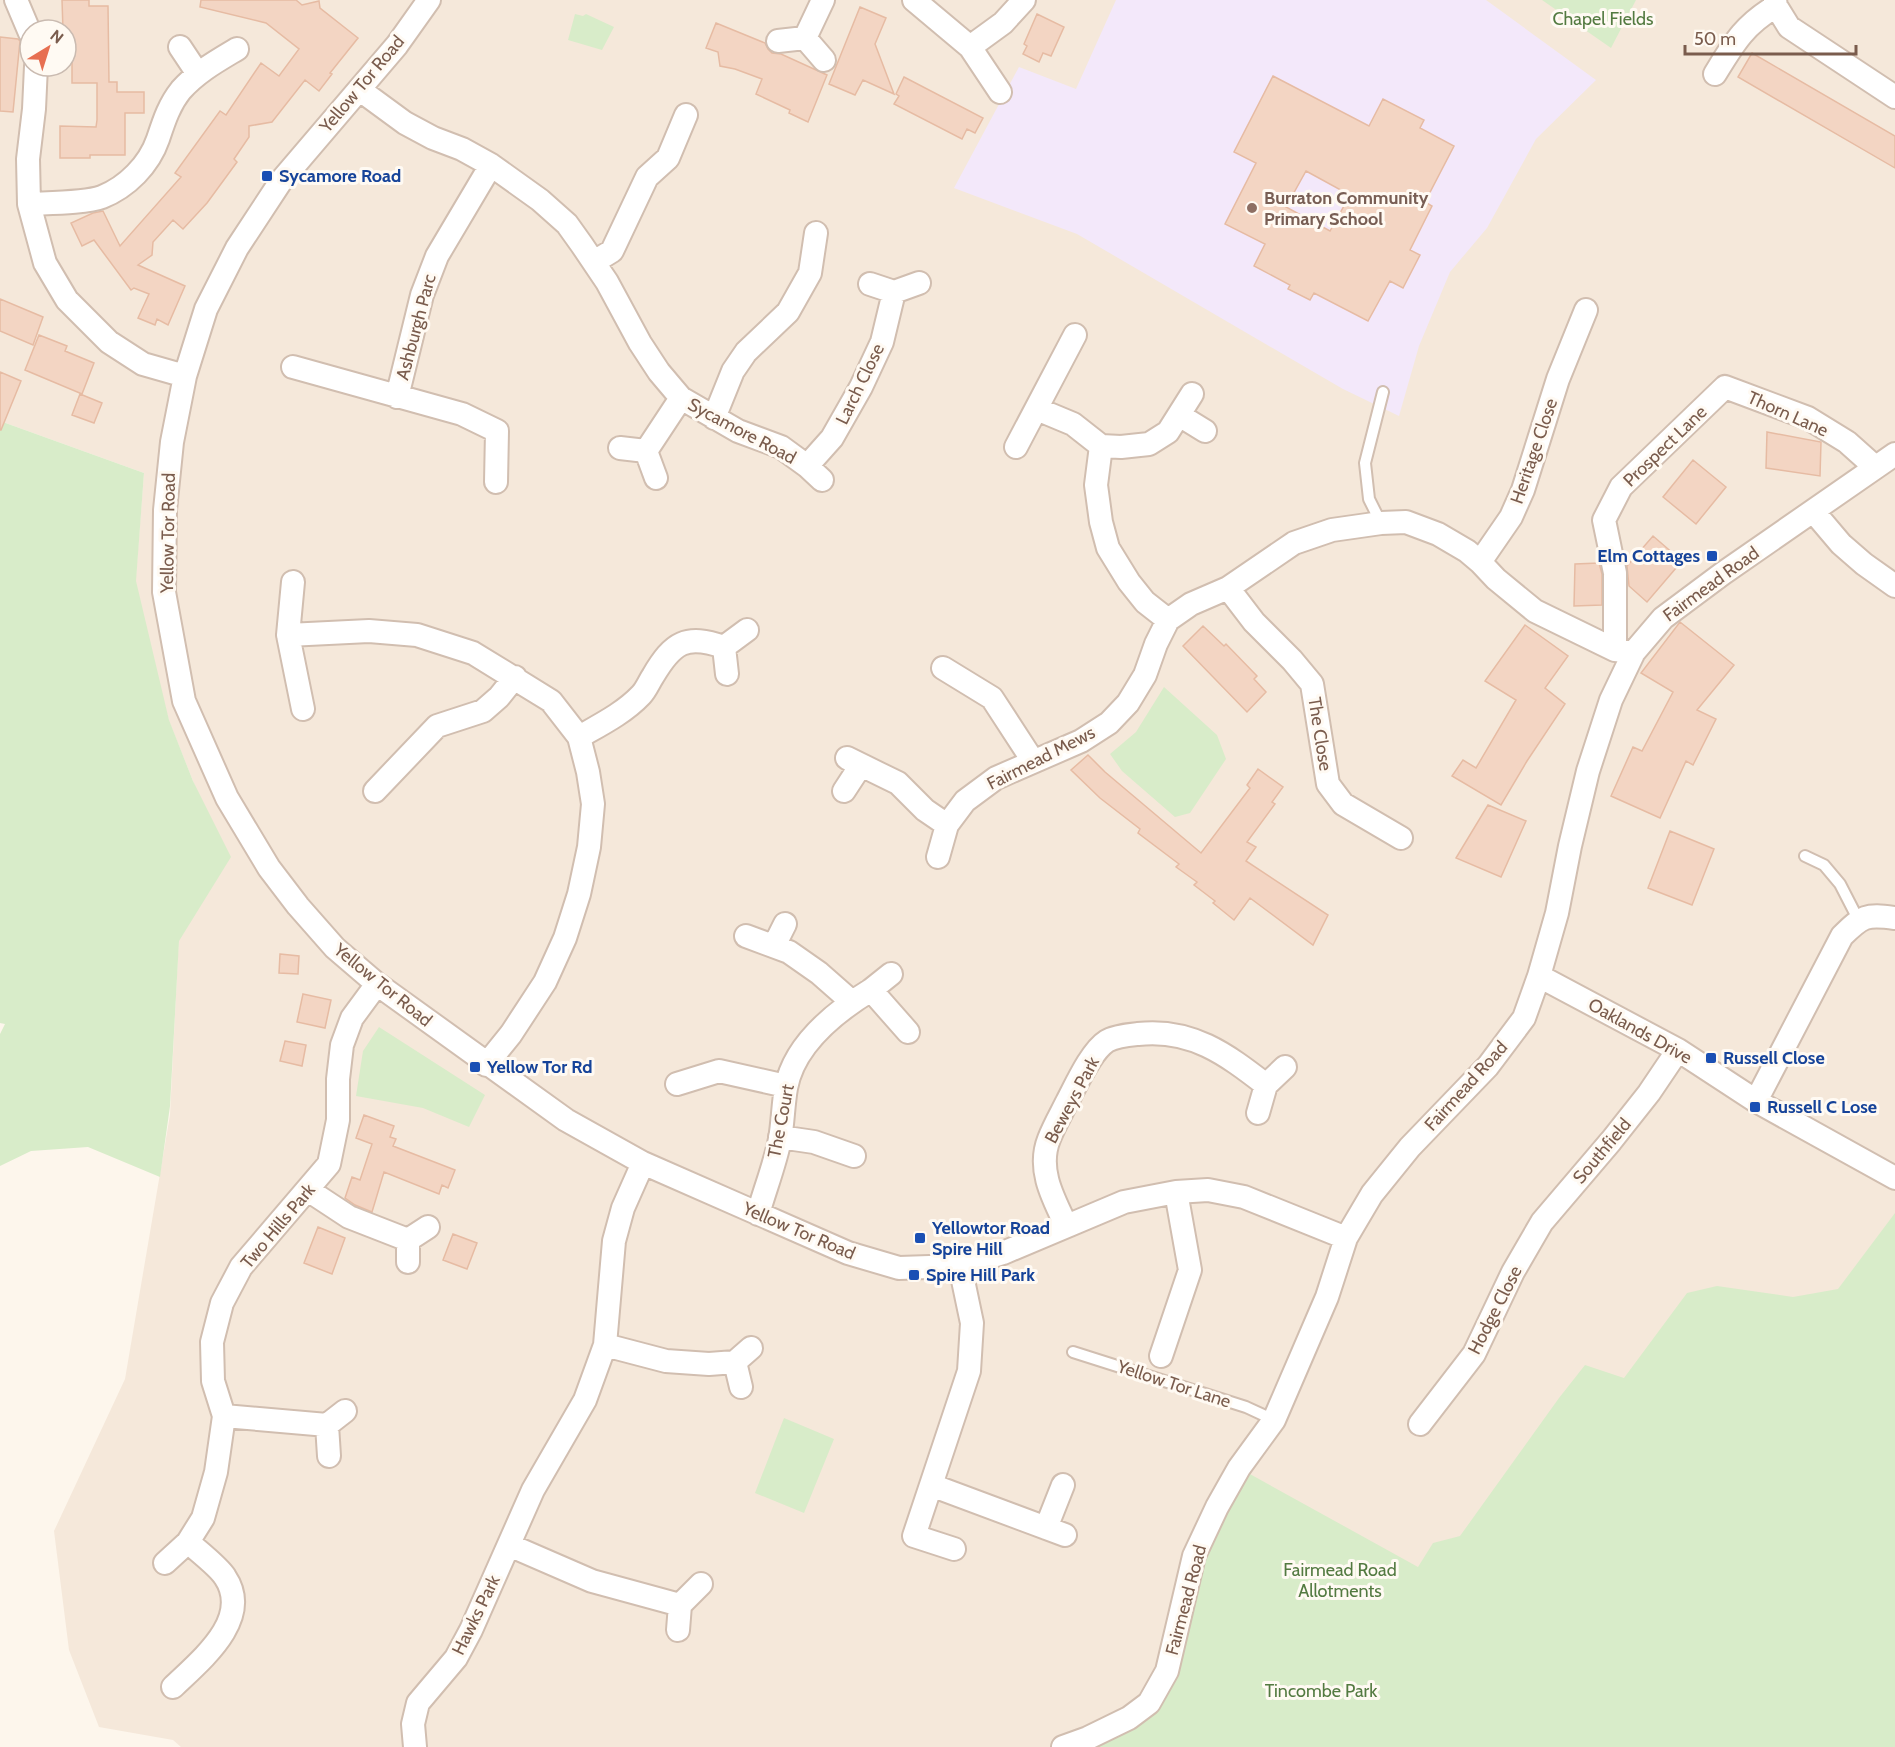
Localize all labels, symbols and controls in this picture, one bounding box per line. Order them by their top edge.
park label: Chapel Fields [1553,8,1653,30]
north arrow [18,18,78,78]
scale bar [1685,18,1856,56]
text: N [47,26,67,48]
text: 50 m [1694,28,1736,50]
street label: Yellow Tor Road [314,31,409,138]
place label: Sycamore Road [279,165,401,187]
marker: Sycamore Road [260,169,274,183]
place label: Burraton Community Primary School [1264,187,1429,230]
marker: Burraton Community Primary School [1245,201,1259,215]
street label: Ashburgh Parc [391,272,441,382]
street label: Larch Close [831,340,889,428]
street label: Thorn Lane [1744,386,1832,442]
street label: Sycamore Road [684,393,800,469]
street label: Heritage Close [1506,395,1562,507]
street label: Prospect Lane [1619,401,1711,491]
street label: Yellow Tor Road [156,473,180,594]
street label: Fairmead Road [1659,542,1763,626]
place label: Elm Cottages [1597,545,1700,567]
marker: Elm Cottages [1705,549,1719,563]
street label: The Close [1303,696,1337,772]
street label: Fairmead Mews [983,721,1099,795]
street label: Yellow Tor Road [329,938,437,1031]
street label: Oaklands Drive [1584,993,1696,1069]
street label: Fairmead Road [1420,1037,1512,1135]
place label: Russell Close [1723,1047,1825,1069]
marker: Russell Close [1704,1051,1718,1065]
street label: Beweys Park [1040,1052,1104,1147]
place label: Yellow Tor Rd [486,1056,592,1078]
marker: Yellow Tor Rd [468,1060,482,1074]
street label: The Court [763,1082,799,1160]
place label: Russell C Lose [1767,1096,1877,1118]
marker: Russell C Lose [1748,1100,1762,1114]
street label: Southfield [1568,1114,1636,1188]
street label: Two Hills Park [236,1178,320,1273]
street label: Yellow Tor Road [739,1197,859,1265]
place label: Yellowtor Road Spire Hill [931,1217,1050,1260]
marker: Yellowtor Road Spire Hill [913,1231,927,1245]
street label: Hodge Close [1463,1262,1527,1358]
place label: Spire Hill Park [926,1264,1035,1286]
marker: Spire Hill Park [907,1268,921,1282]
street label: Yellow Tor Lane [1114,1355,1233,1413]
street label: Fairmead Road [1161,1542,1211,1658]
park label: Fairmead Road Allotments [1283,1559,1397,1602]
street label: Hawks Park [447,1571,505,1658]
park label: Tincombe Park [1265,1680,1378,1702]

